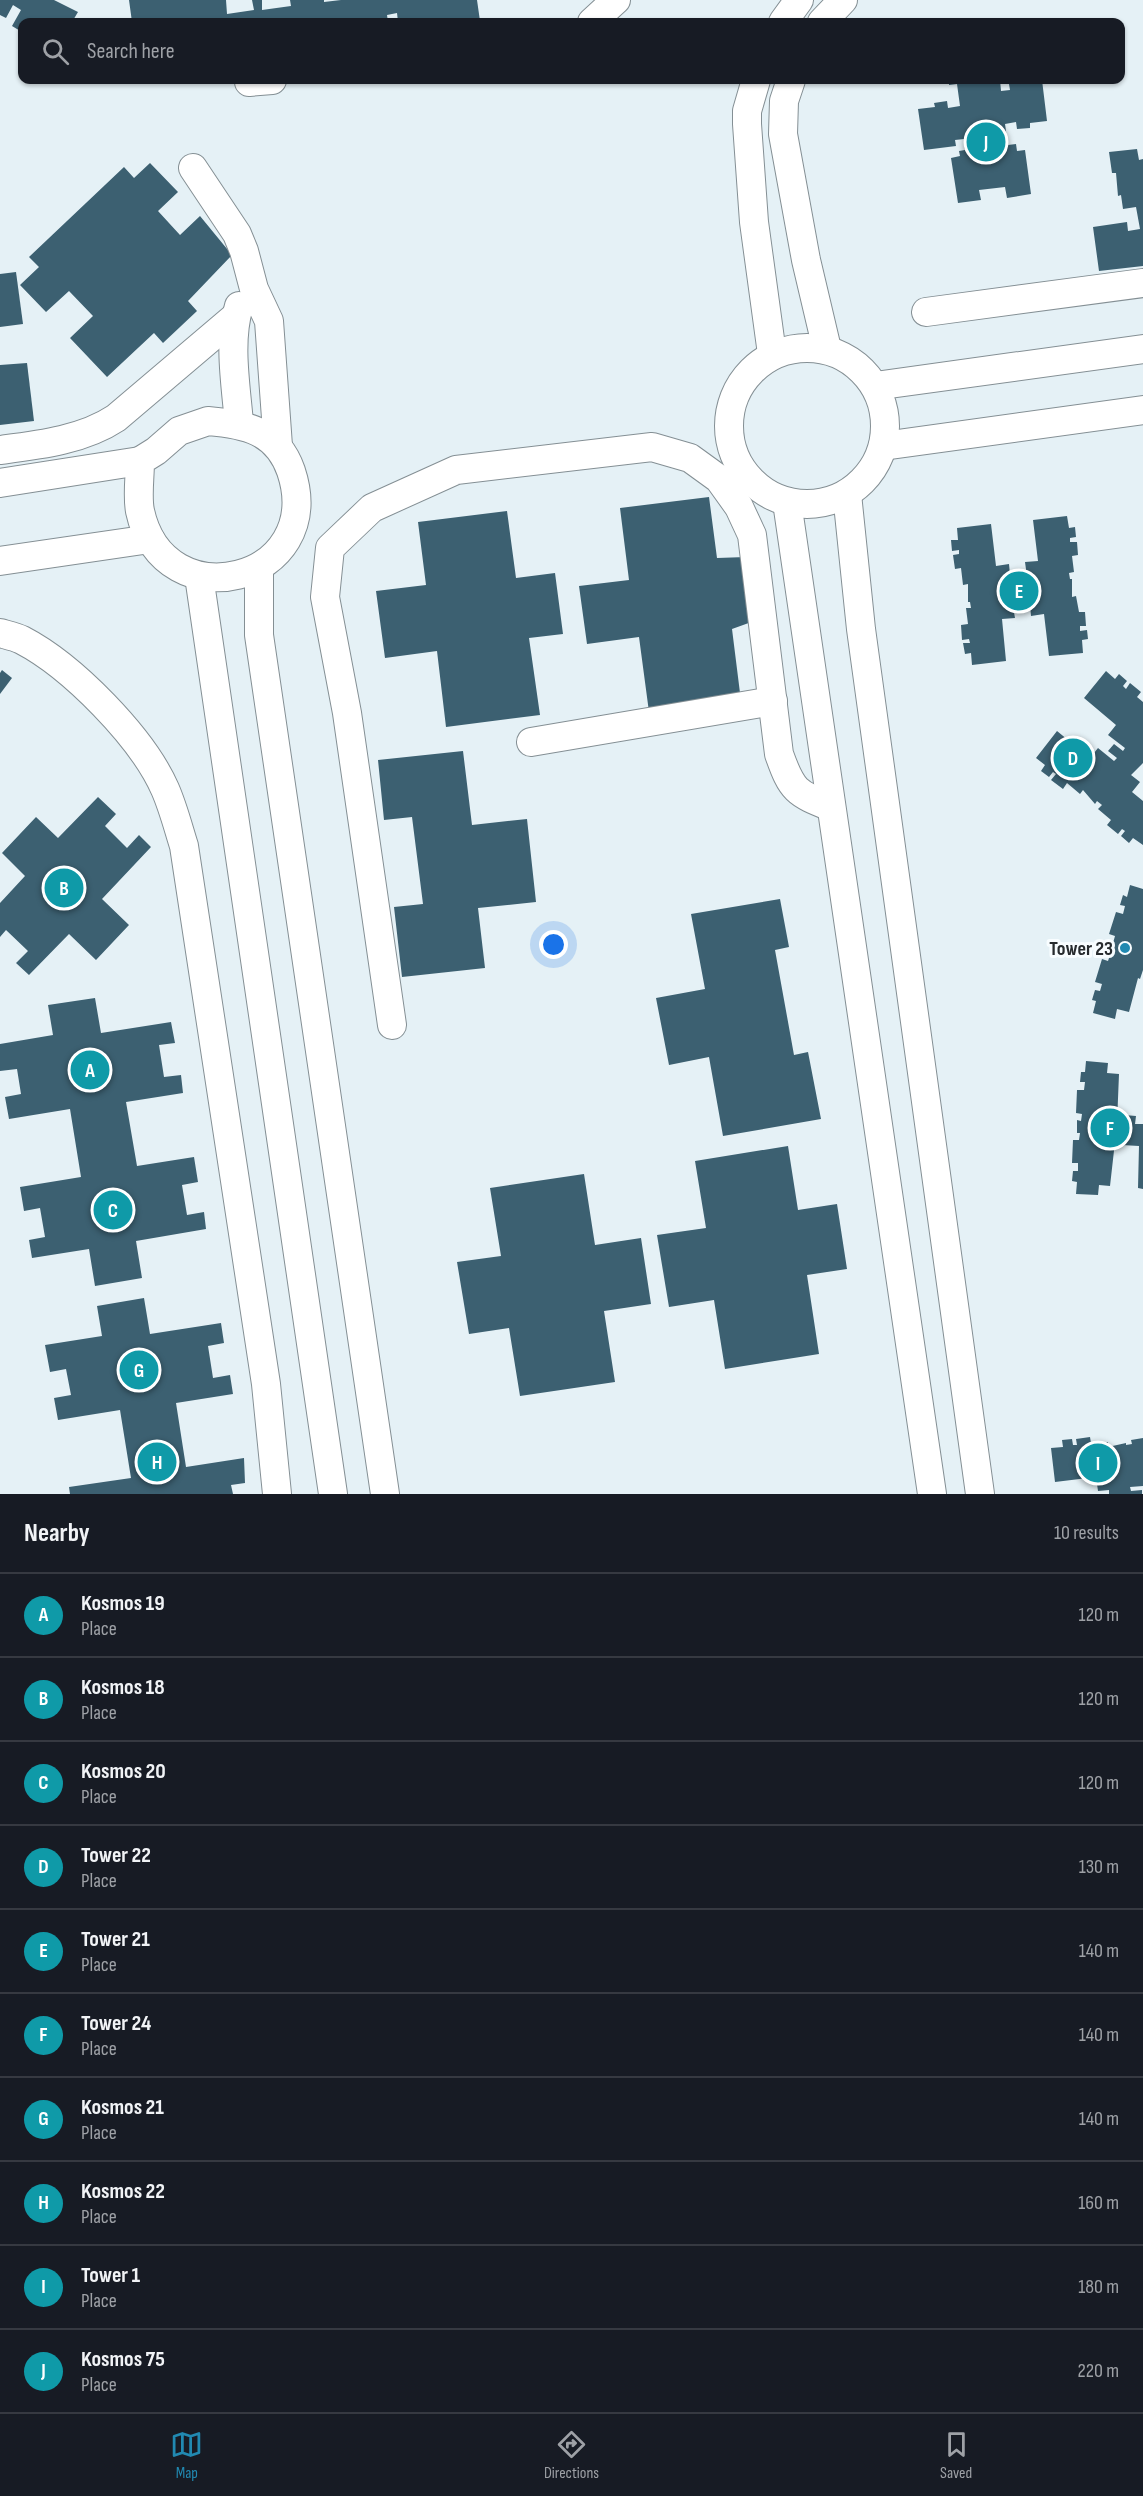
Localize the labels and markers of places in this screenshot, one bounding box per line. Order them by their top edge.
pin: J [966,120,1006,164]
pin: E [1000,568,1038,614]
pin: D [1054,736,1092,780]
pin: B [44,866,84,910]
place label: Tower 23 [1049,937,1113,961]
marker: Tower 23 [1118,941,1132,955]
pin: A [70,1048,110,1092]
pin: F [1090,1106,1130,1150]
pin: C [94,1188,132,1232]
pin: G [120,1348,158,1392]
pin: H [138,1440,176,1484]
pin: I [1078,1440,1118,1486]

